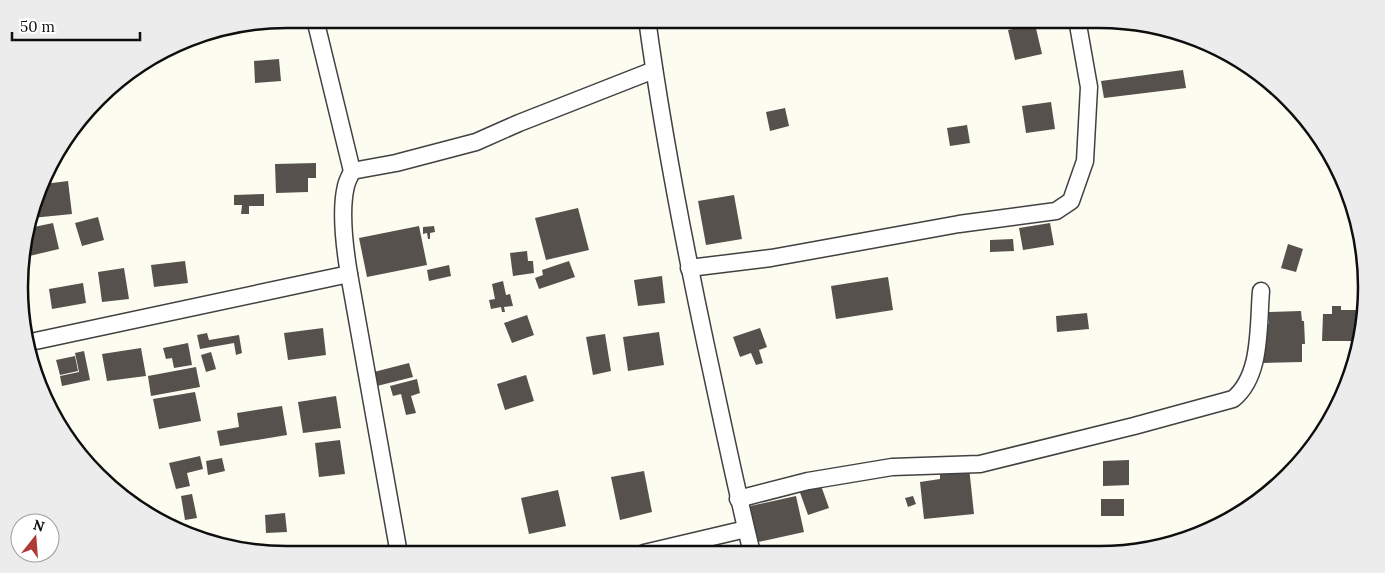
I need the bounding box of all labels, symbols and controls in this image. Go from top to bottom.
scale bar [12,10,140,42]
text: 50 m [20,17,55,36]
north arrow [10,513,60,563]
text: N [31,515,47,536]

